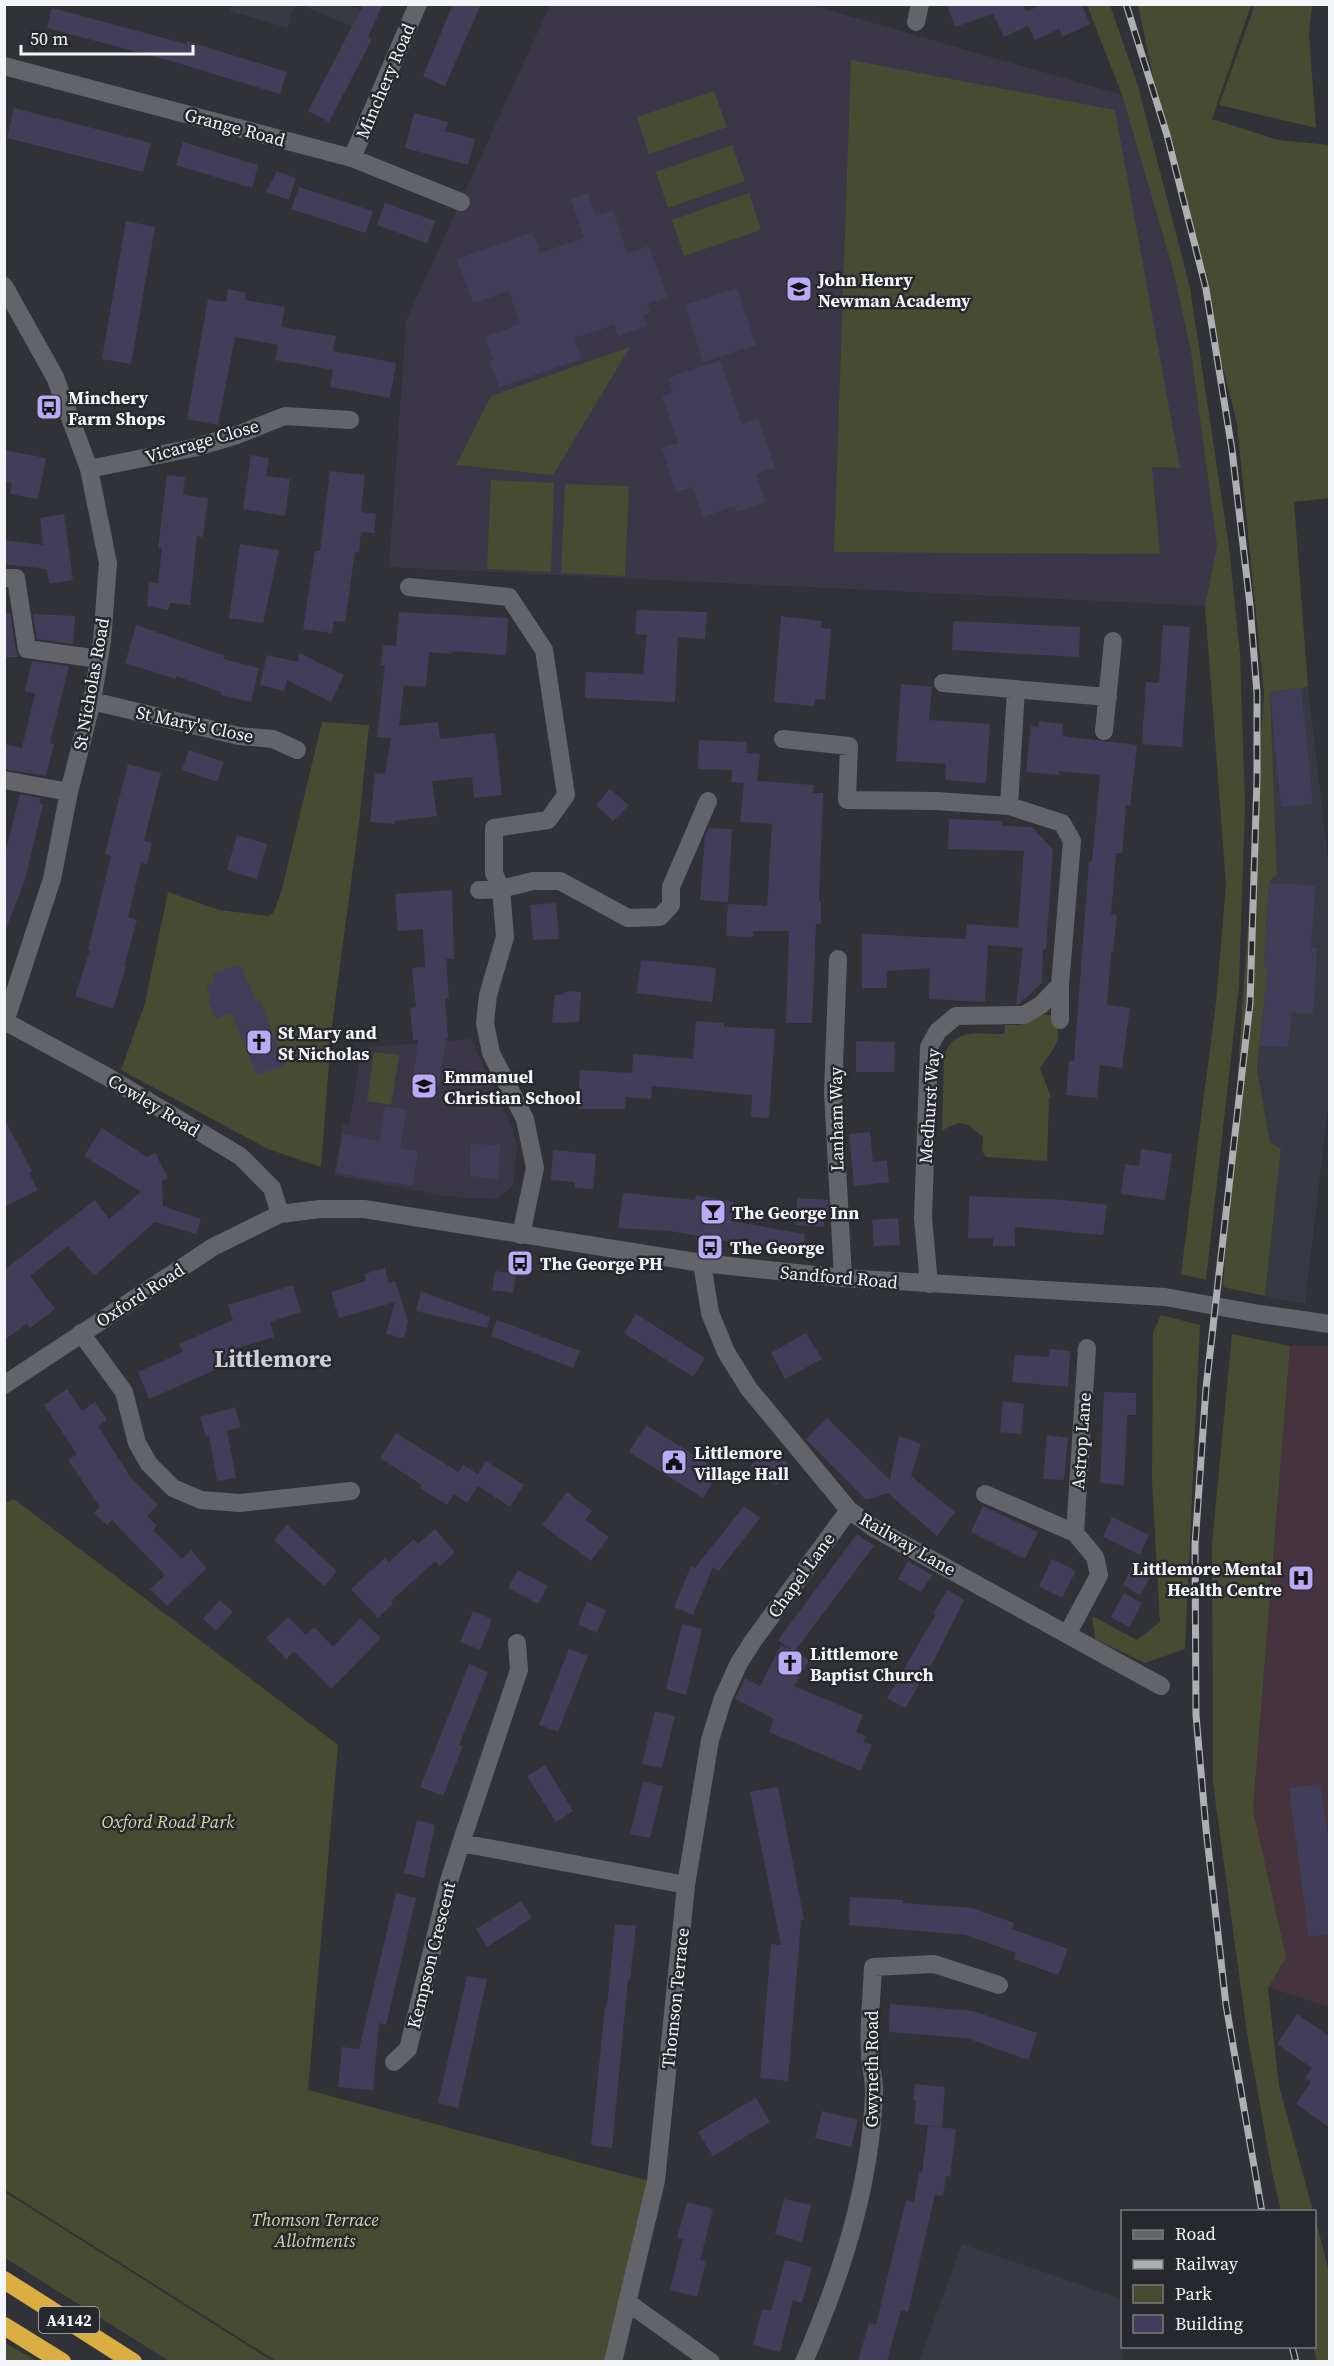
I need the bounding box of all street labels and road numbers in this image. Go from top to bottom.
street label: Minchery Road [349,19,421,143]
street label: Grange Road [182,102,288,152]
street label: Vicarage Close [142,413,262,469]
street label: St Nicholas Road [67,616,115,752]
street label: St Mary's Close [134,699,256,749]
street label: Medhurst Way [913,1047,946,1164]
street label: Lanham Way [823,1066,849,1172]
street label: Cowley Road [103,1068,205,1142]
street label: Oxford Road [91,1257,189,1333]
street label: Sandford Road [779,1259,899,1295]
street label: Astrop Lane [1065,1392,1097,1490]
street label: Railway Lane [855,1506,961,1582]
street label: Chapel Lane [762,1527,840,1623]
street label: Kempson Crescent [401,1879,461,2031]
street label: Thomson Terrace [655,1926,695,2070]
street label: Gwyneth Road [859,2010,884,2128]
road number: A4142 [39,2307,99,2333]

